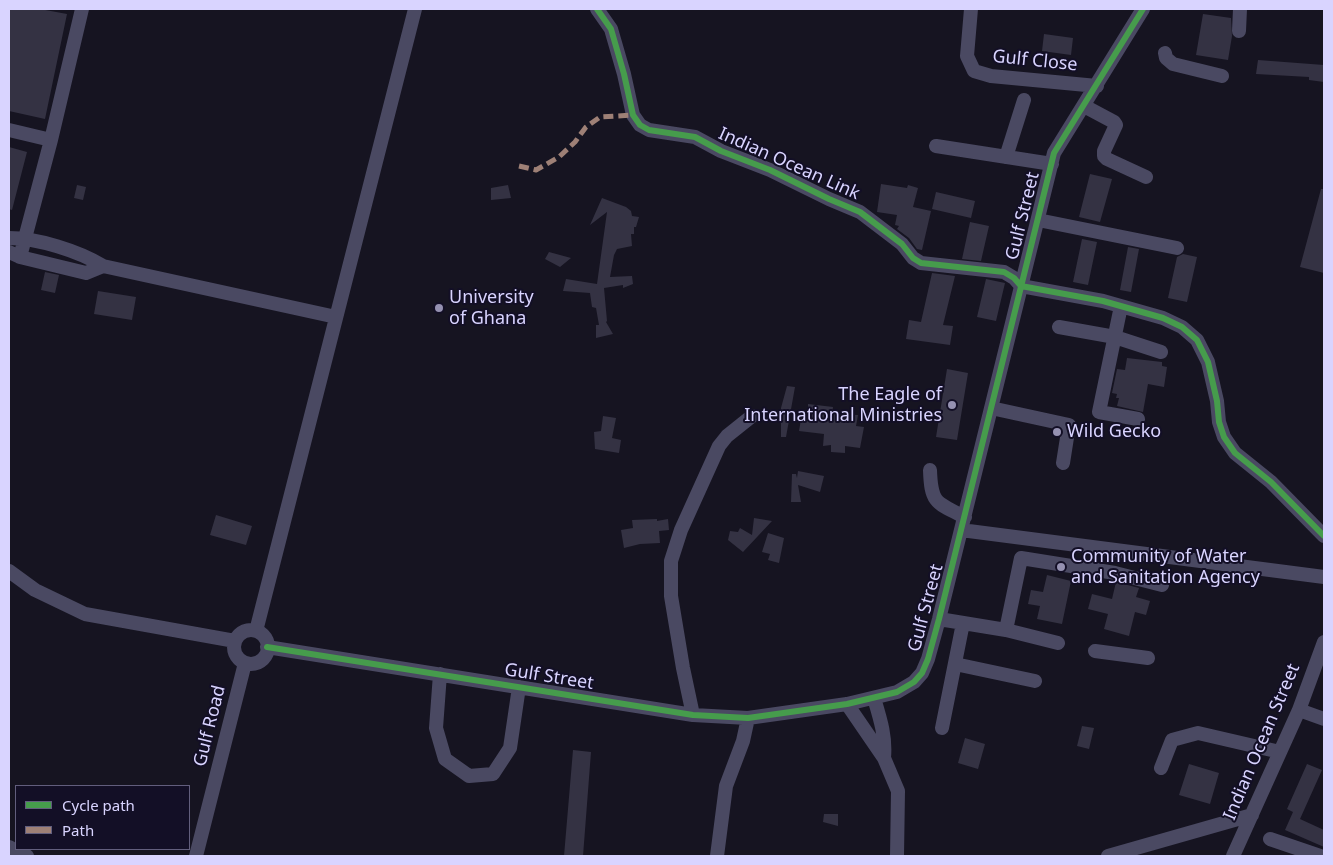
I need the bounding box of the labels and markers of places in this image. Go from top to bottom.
place label: University of Ghana [449,287,534,330]
marker: University of Ghana [433,302,445,314]
place label: The Eagle of International Ministries [744,384,942,426]
marker: The Eagle of International Ministries [946,399,958,411]
place label: Wild Gecko [1067,421,1161,443]
marker: Wild Gecko [1051,426,1063,438]
place label: Community of Water and Sanitation Agency [1071,546,1260,588]
marker: Community of Water and Sanitation Agency [1055,561,1067,573]

